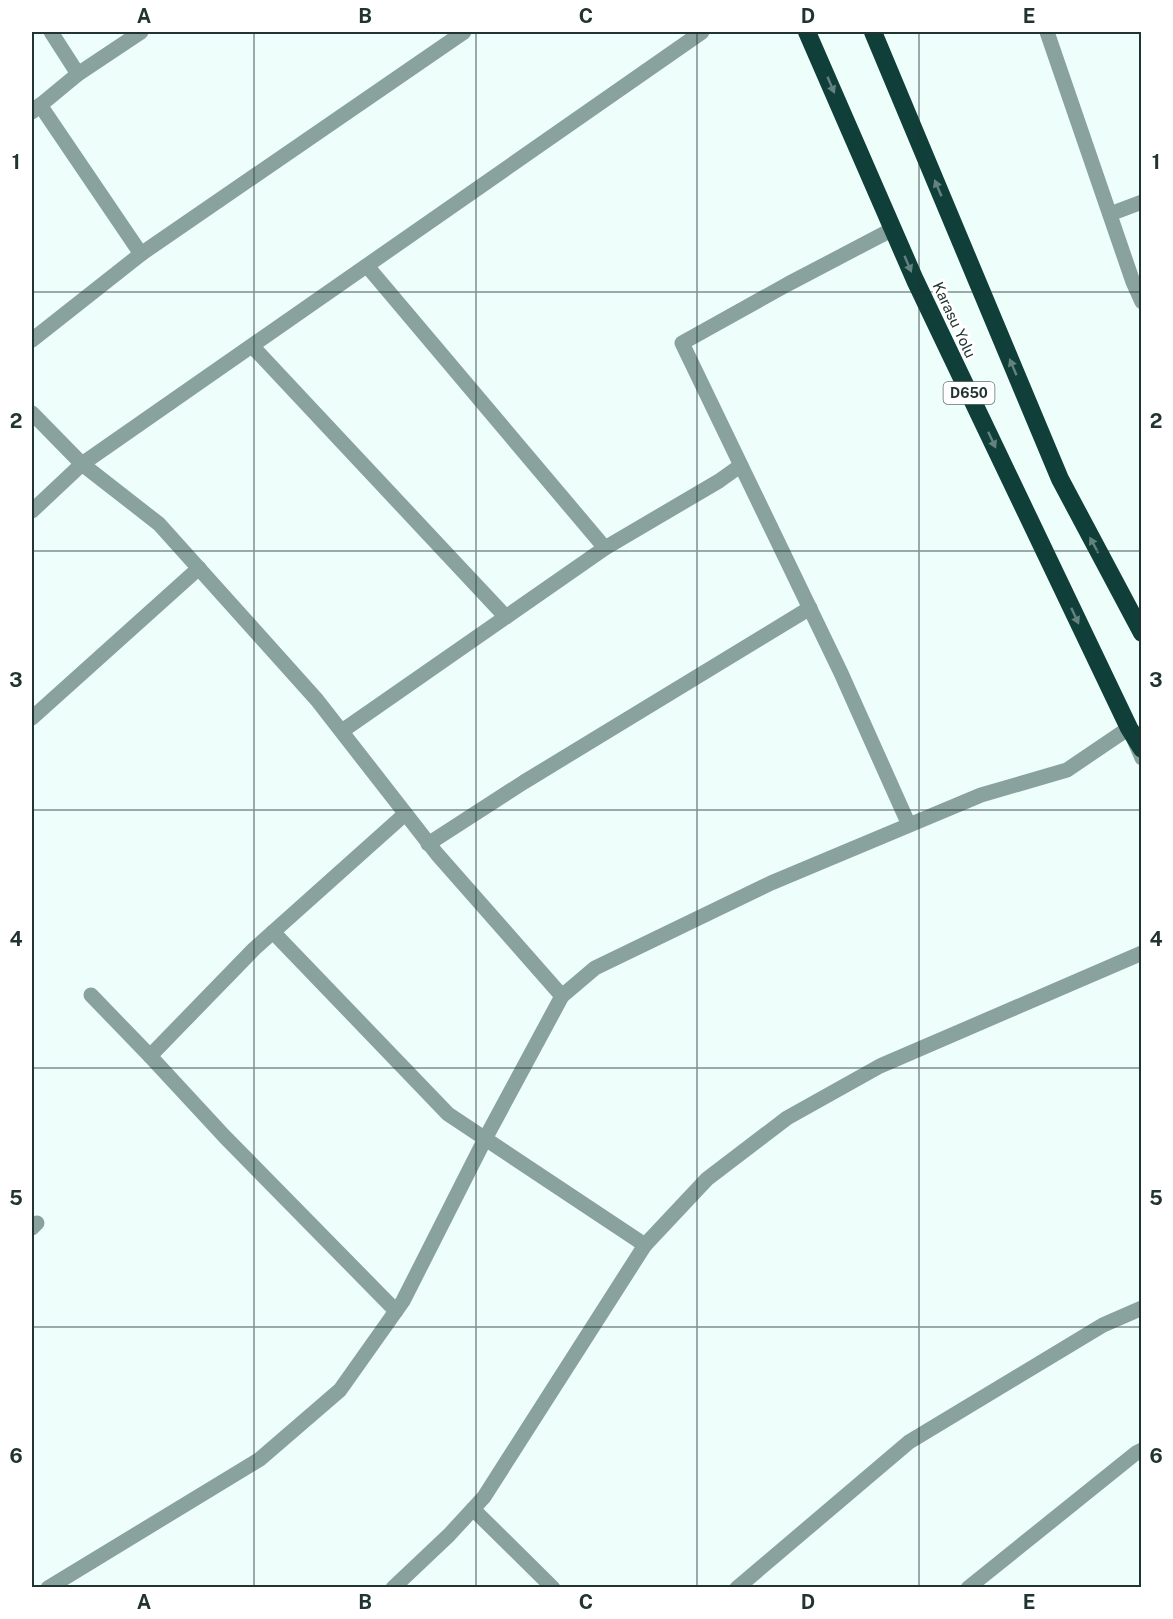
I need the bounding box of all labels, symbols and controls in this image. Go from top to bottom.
text: A [137,4,151,28]
text: B [358,4,372,28]
text: C [579,4,593,28]
text: D [801,4,815,28]
text: E [1023,4,1035,28]
one-way arrow [826,77,836,95]
text: 1 [12,150,20,174]
text: 1 [1152,150,1160,174]
one-way arrow [933,178,943,196]
one-way arrow [904,255,913,273]
street label: Karasu Yolu [929,279,979,360]
one-way arrow [1008,358,1018,376]
road number: D650 [944,382,994,404]
text: 2 [10,409,22,433]
text: 2 [1150,409,1162,433]
one-way arrow [987,432,996,449]
one-way arrow [1090,536,1099,553]
one-way arrow [1071,608,1080,625]
text: 3 [9,668,23,692]
text: 3 [1149,668,1163,692]
text: 4 [9,927,23,951]
text: 4 [1149,927,1163,951]
text: 5 [9,1186,23,1210]
text: 5 [1149,1186,1163,1210]
text: 6 [9,1444,23,1468]
text: 6 [1149,1444,1163,1468]
text: A [137,1590,151,1614]
text: B [358,1590,372,1614]
text: C [579,1590,593,1614]
text: D [801,1590,815,1614]
text: E [1023,1590,1035,1614]

